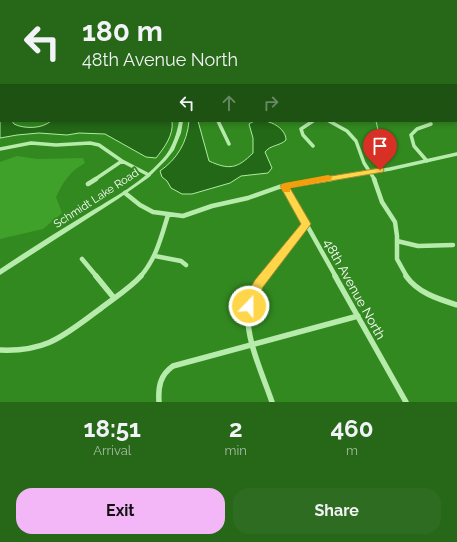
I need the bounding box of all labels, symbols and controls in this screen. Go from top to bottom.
text: 180 m [82,15,163,48]
icon: left [16,16,68,68]
text: 48th Avenue North [82,49,238,70]
icon: left [176,92,198,114]
icon: ahead [218,92,240,114]
icon: right [260,92,282,114]
pin [363,129,397,170]
icon: arrive [369,135,391,157]
street label: Schmidt Lake Road [51,166,141,231]
street label: 48th Avenue North [321,236,388,342]
position arrow [228,285,270,327]
text: 18:51 [84,414,141,443]
text: 2 [229,414,242,443]
text: 460 [330,414,373,443]
text: Arrival [93,443,131,458]
text: min [225,443,247,458]
text: m [346,443,358,458]
button: Exit [16,488,225,534]
button: Share [233,488,441,534]

